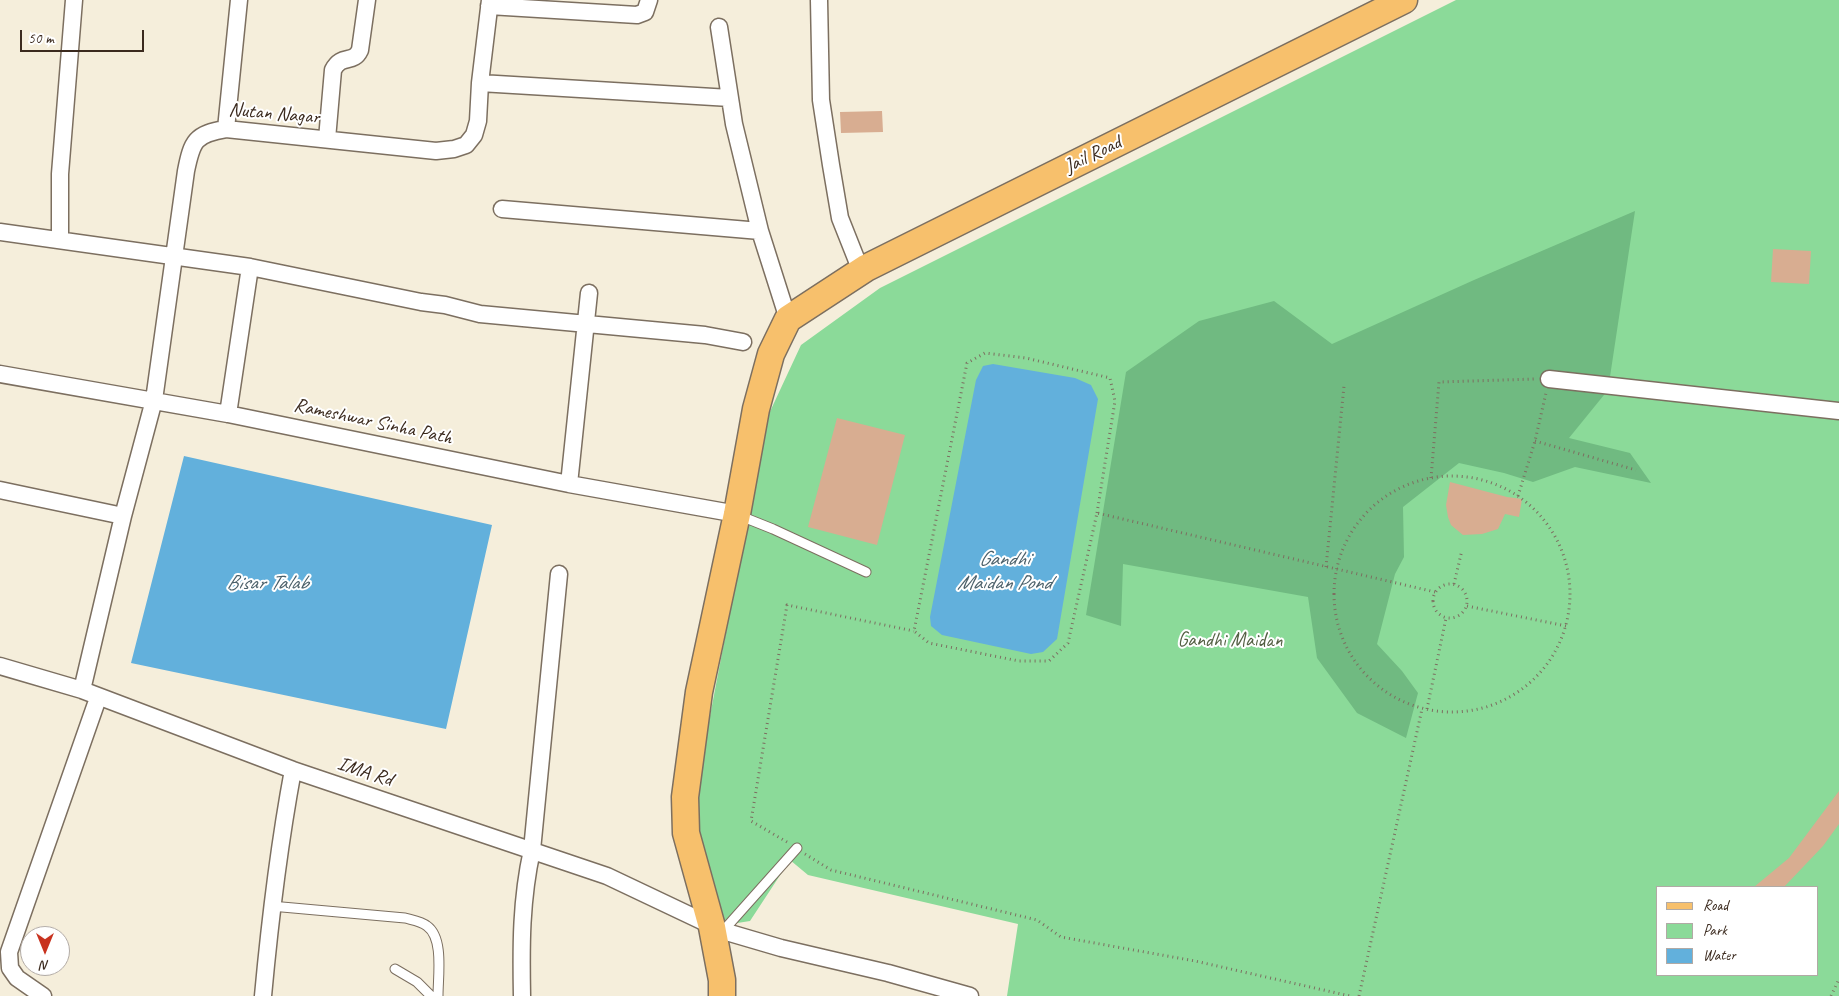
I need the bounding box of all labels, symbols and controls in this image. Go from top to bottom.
scale bar [22,20,146,52]
text: 50 m [28,29,54,48]
street label: Nutan Nagar [228,98,320,130]
street label: Jail Road [1061,131,1125,179]
street label: Rameshwar Sinha Path [292,394,454,450]
water label: Gandhi Maidan Pond [957,546,1051,596]
water label: Bisar Talab [226,570,308,596]
park label: Gandhi Maidan [1178,629,1282,653]
street label: IMA Rd [335,752,395,792]
legend [1656,886,1819,976]
text: Road [1703,896,1728,915]
text: Park [1703,921,1727,940]
north arrow [20,926,70,976]
text: Water [1703,946,1736,965]
text: N [41,957,49,974]

